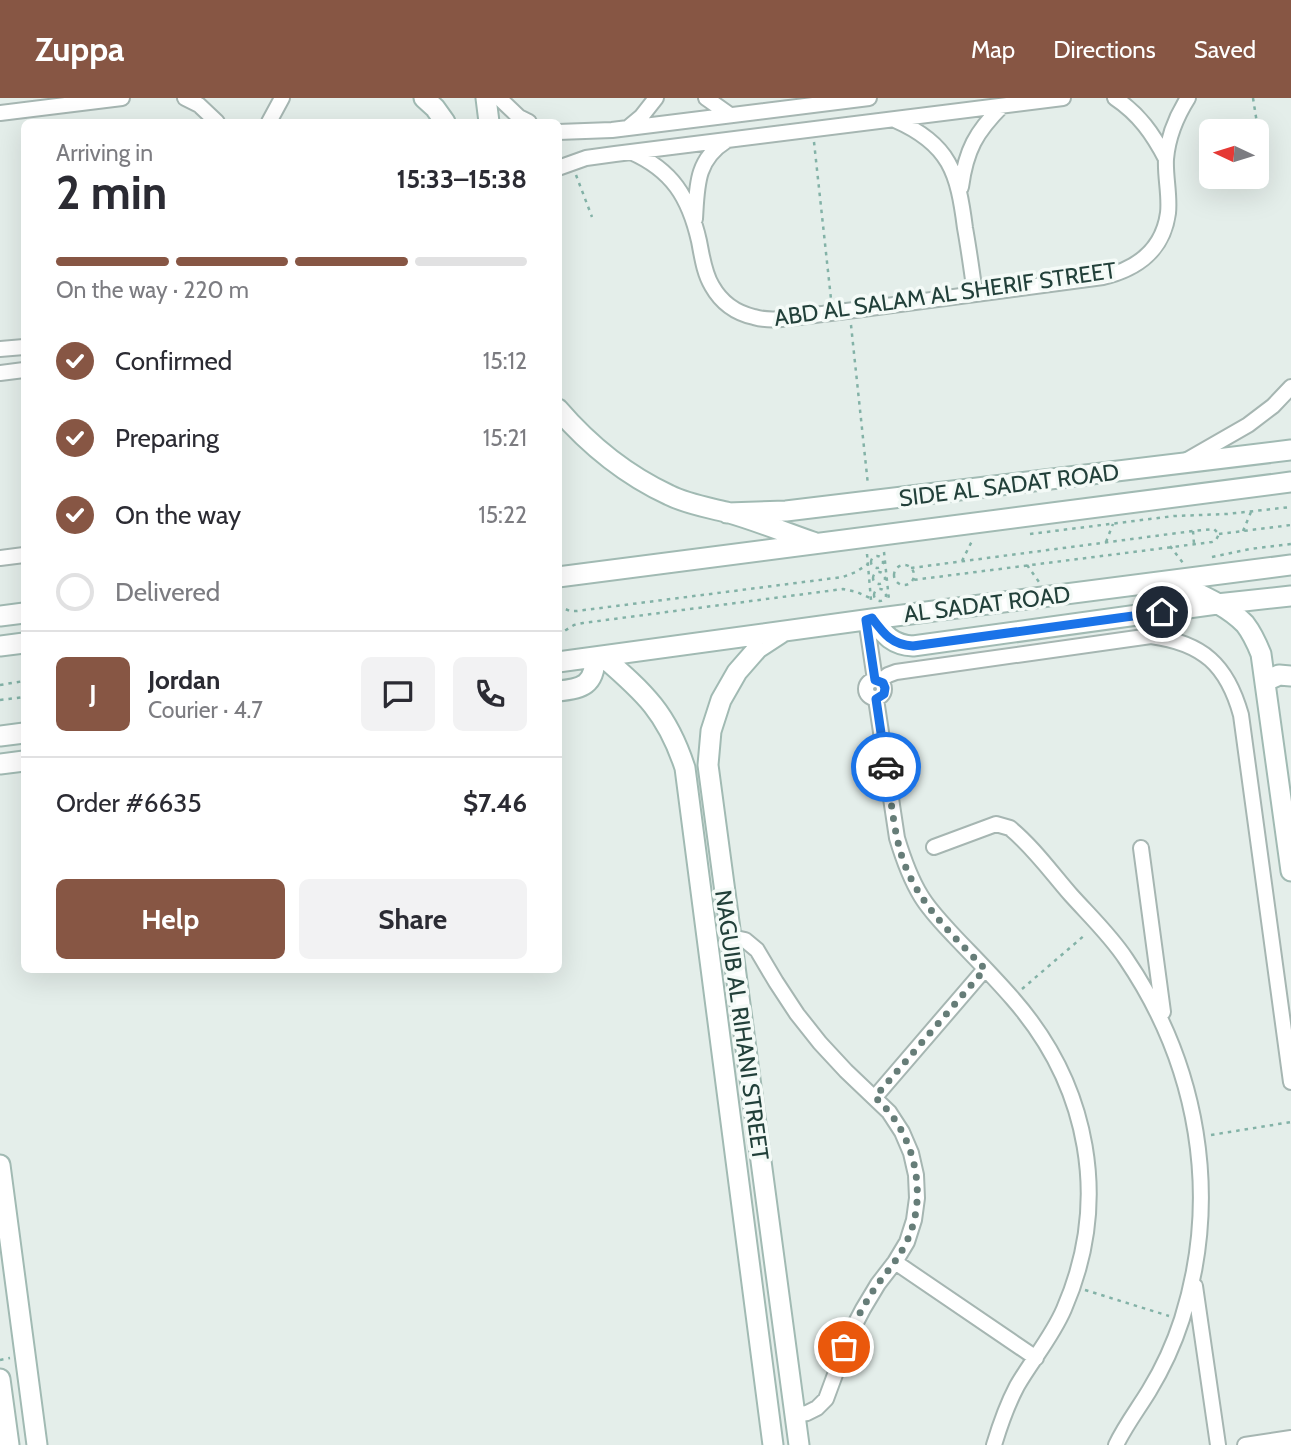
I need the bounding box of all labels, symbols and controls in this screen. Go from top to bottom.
text: Zuppa [35,29,125,69]
text: Map [971,35,1015,64]
text: Directions [1053,35,1156,64]
text: Saved [1194,35,1256,64]
north arrow [1199,119,1269,189]
map controls [1199,119,1269,189]
text: Arriving in [56,139,153,167]
text: 15:33–15:38 [397,163,527,195]
text: 2 min [56,165,167,221]
street label: ABD AL SALAM AL SHERIF STREET [772,256,1118,332]
text: On the way · 220 m [56,276,249,304]
icon: check [56,342,94,380]
text: Confirmed [115,345,232,377]
text: 15:12 [483,347,527,375]
icon: check [56,419,94,457]
text: Preparing [115,422,219,454]
text: 15:21 [483,424,527,452]
street label: SIDE AL SADAT ROAD [897,458,1121,512]
icon: check [56,496,94,534]
text: On the way [115,499,241,531]
text: 15:22 [478,501,527,529]
text: Delivered [115,576,220,608]
street label: AL SADAT ROAD [902,580,1072,628]
pin [1132,582,1192,642]
icon: home [1143,593,1181,631]
button: chat [361,657,435,731]
button: phone [453,657,527,731]
text: Jordan [148,664,220,696]
text: J [89,678,97,710]
text: Courier · 4.7 [148,696,263,724]
courier [851,732,921,802]
icon: car [867,748,905,786]
text: Order #6635 [56,787,202,819]
text: $7.46 [463,787,527,819]
button: Help [56,879,285,959]
button: Share [299,879,527,959]
street label: NAGUIB AL RIHANI STREET [709,888,775,1162]
pin [814,1317,874,1377]
icon: bag [825,1328,863,1366]

